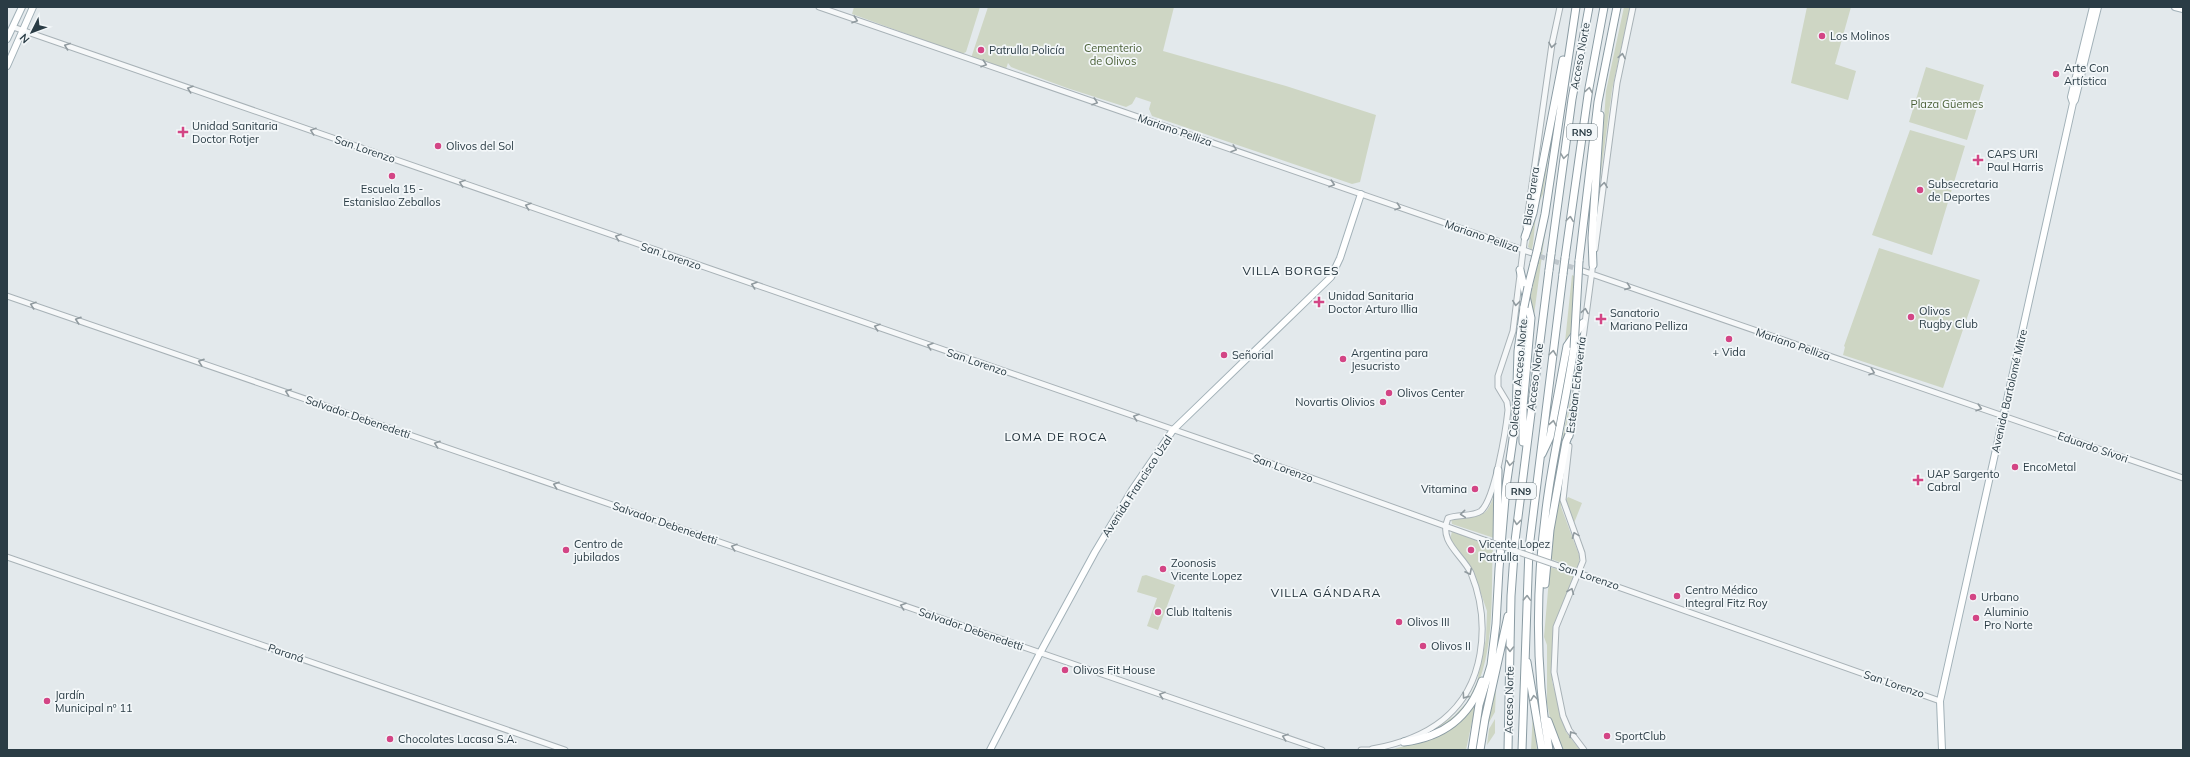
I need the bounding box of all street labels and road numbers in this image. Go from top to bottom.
street label: Acceso Norte [1567,21,1593,91]
street label: Mariano Pelliza [1136,111,1214,149]
road number: RN9 [1567,124,1597,140]
street label: San Lorenzo [333,132,397,166]
street label: Blas Parera [1520,166,1542,226]
street label: Mariano Pelliza [1443,217,1521,255]
street label: San Lorenzo [639,239,703,273]
street label: Colectora Acceso Norte [1506,318,1530,438]
street label: Mariano Pelliza [1754,325,1832,363]
street label: Avenida Bartolomé Mitre [1988,328,2030,454]
street label: Esteban Echeverría [1563,336,1589,434]
street label: Acceso Norte [1524,342,1546,412]
street label: San Lorenzo [945,345,1009,379]
street label: Salvador Debenedetti [304,392,412,442]
street label: Eduardo Sívori [2056,428,2130,466]
street label: Avenida Francisco Uzal [1099,432,1175,540]
street label: San Lorenzo [1251,451,1315,485]
road number: RN9 [1506,483,1536,499]
street label: Salvador Debenedetti [611,498,719,548]
street label: San Lorenzo [1557,559,1621,593]
street label: Salvador Debenedetti [917,604,1025,654]
street label: Paraná [266,640,306,666]
street label: Acceso Norte [1501,666,1517,734]
street label: San Lorenzo [1862,667,1926,701]

